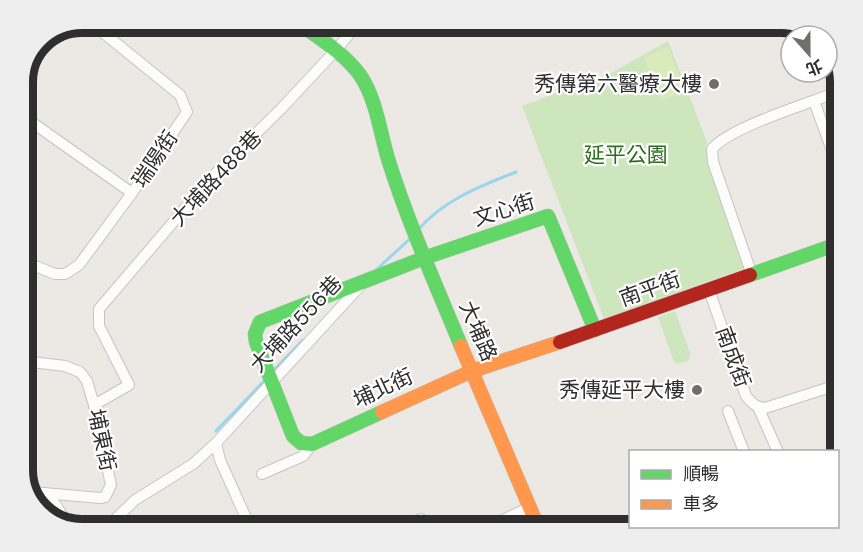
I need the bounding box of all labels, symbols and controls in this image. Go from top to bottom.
north arrow [779,24,839,84]
text: 北 [803,55,825,80]
place label: 秀傳第六醫療大樓 [534,70,702,98]
marker: 秀傳第六醫療大樓 [707,77,721,91]
street label: 大埔路488巷 [164,124,268,232]
street label: 瑞陽街 [126,125,184,193]
park label: 延平公園 [584,141,668,169]
street label: 文心街 [470,187,538,233]
street label: 南平街 [616,265,684,313]
street label: 大埔路556巷 [244,270,348,378]
street label: 大埔路 [453,297,503,365]
street label: 南成街 [709,323,757,391]
street label: 埔北街 [349,362,417,414]
place label: 秀傳延平大樓 [559,376,685,404]
marker: 秀傳延平大樓 [690,383,704,397]
street label: 埔東街 [82,406,122,474]
legend [629,450,839,528]
text: 順暢 [683,462,719,486]
text: 車多 [683,492,719,516]

